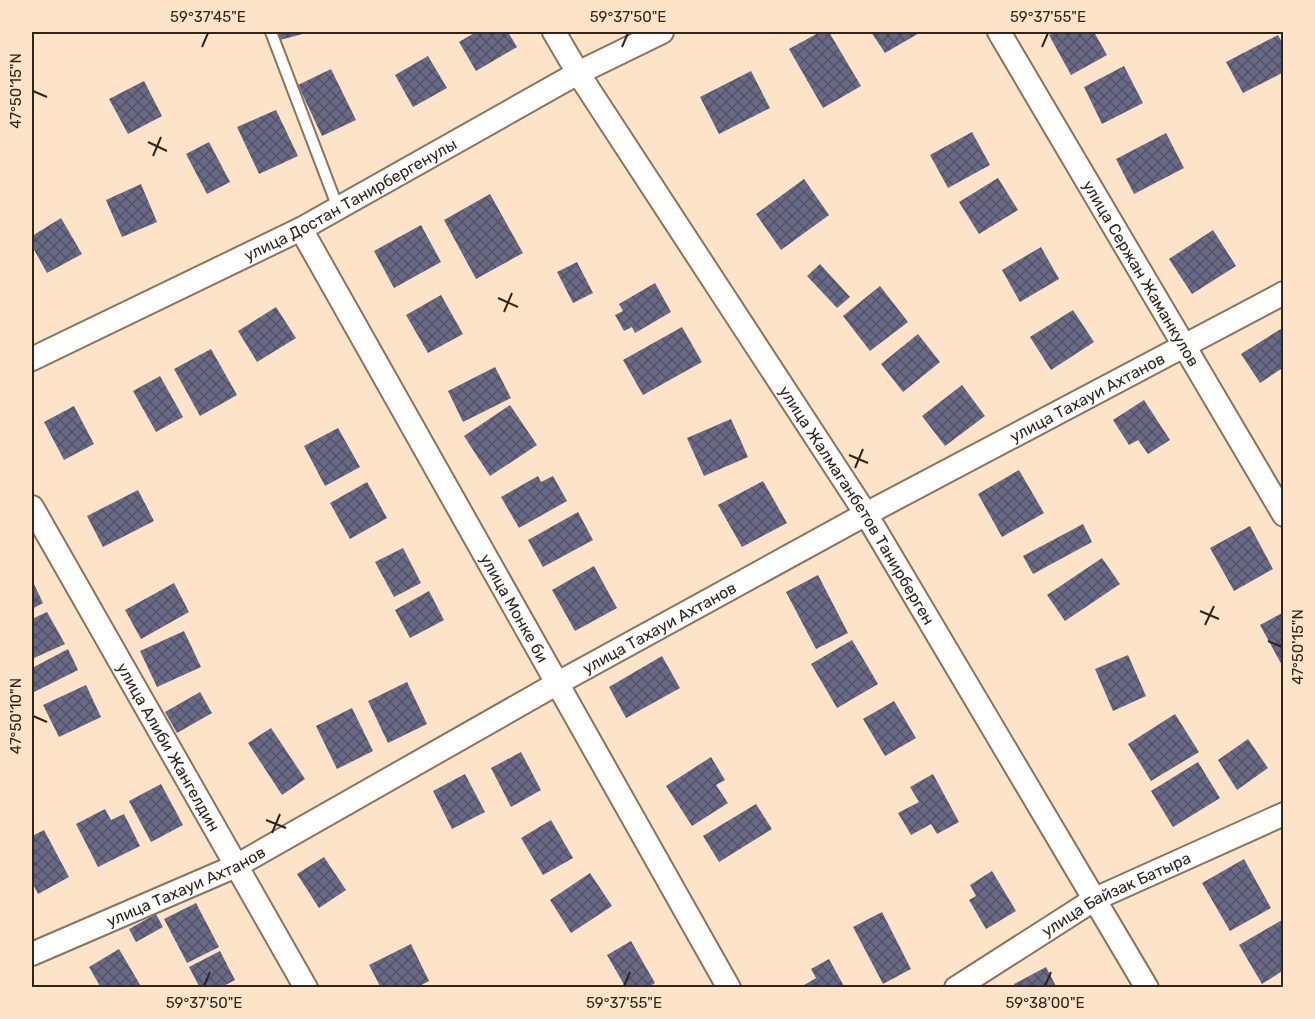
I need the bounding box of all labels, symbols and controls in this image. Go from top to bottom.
text: 59°37'45"E [170,8,246,26]
text: 59°37'50"E [590,8,666,26]
text: 59°37'55"E [1010,8,1086,26]
text: 47°50'15"N [7,53,25,129]
street label: улица Достан Танирбергенулы [241,134,460,265]
street label: улица Сержан Жаманкулов [1079,177,1203,370]
street label: улица Тахауи Ахтанов [1007,349,1168,446]
street label: улица Жалмаганбетов Танирберген [775,382,938,628]
street label: улица Монке би [476,550,552,666]
street label: улица Тахауи Ахтанов [579,578,740,678]
text: 47°50'15"N [1289,609,1307,685]
street label: улица Алиби Жангелдин [113,659,224,835]
text: 47°50'10"N [7,678,25,754]
street label: улица Тахауи Ахтанов [104,842,269,931]
street label: улица Байзак Батыра [1038,848,1194,941]
text: 59°37'50"E [166,994,242,1012]
text: 59°37'55"E [586,994,662,1012]
text: 59°38'00"E [1005,994,1085,1012]

